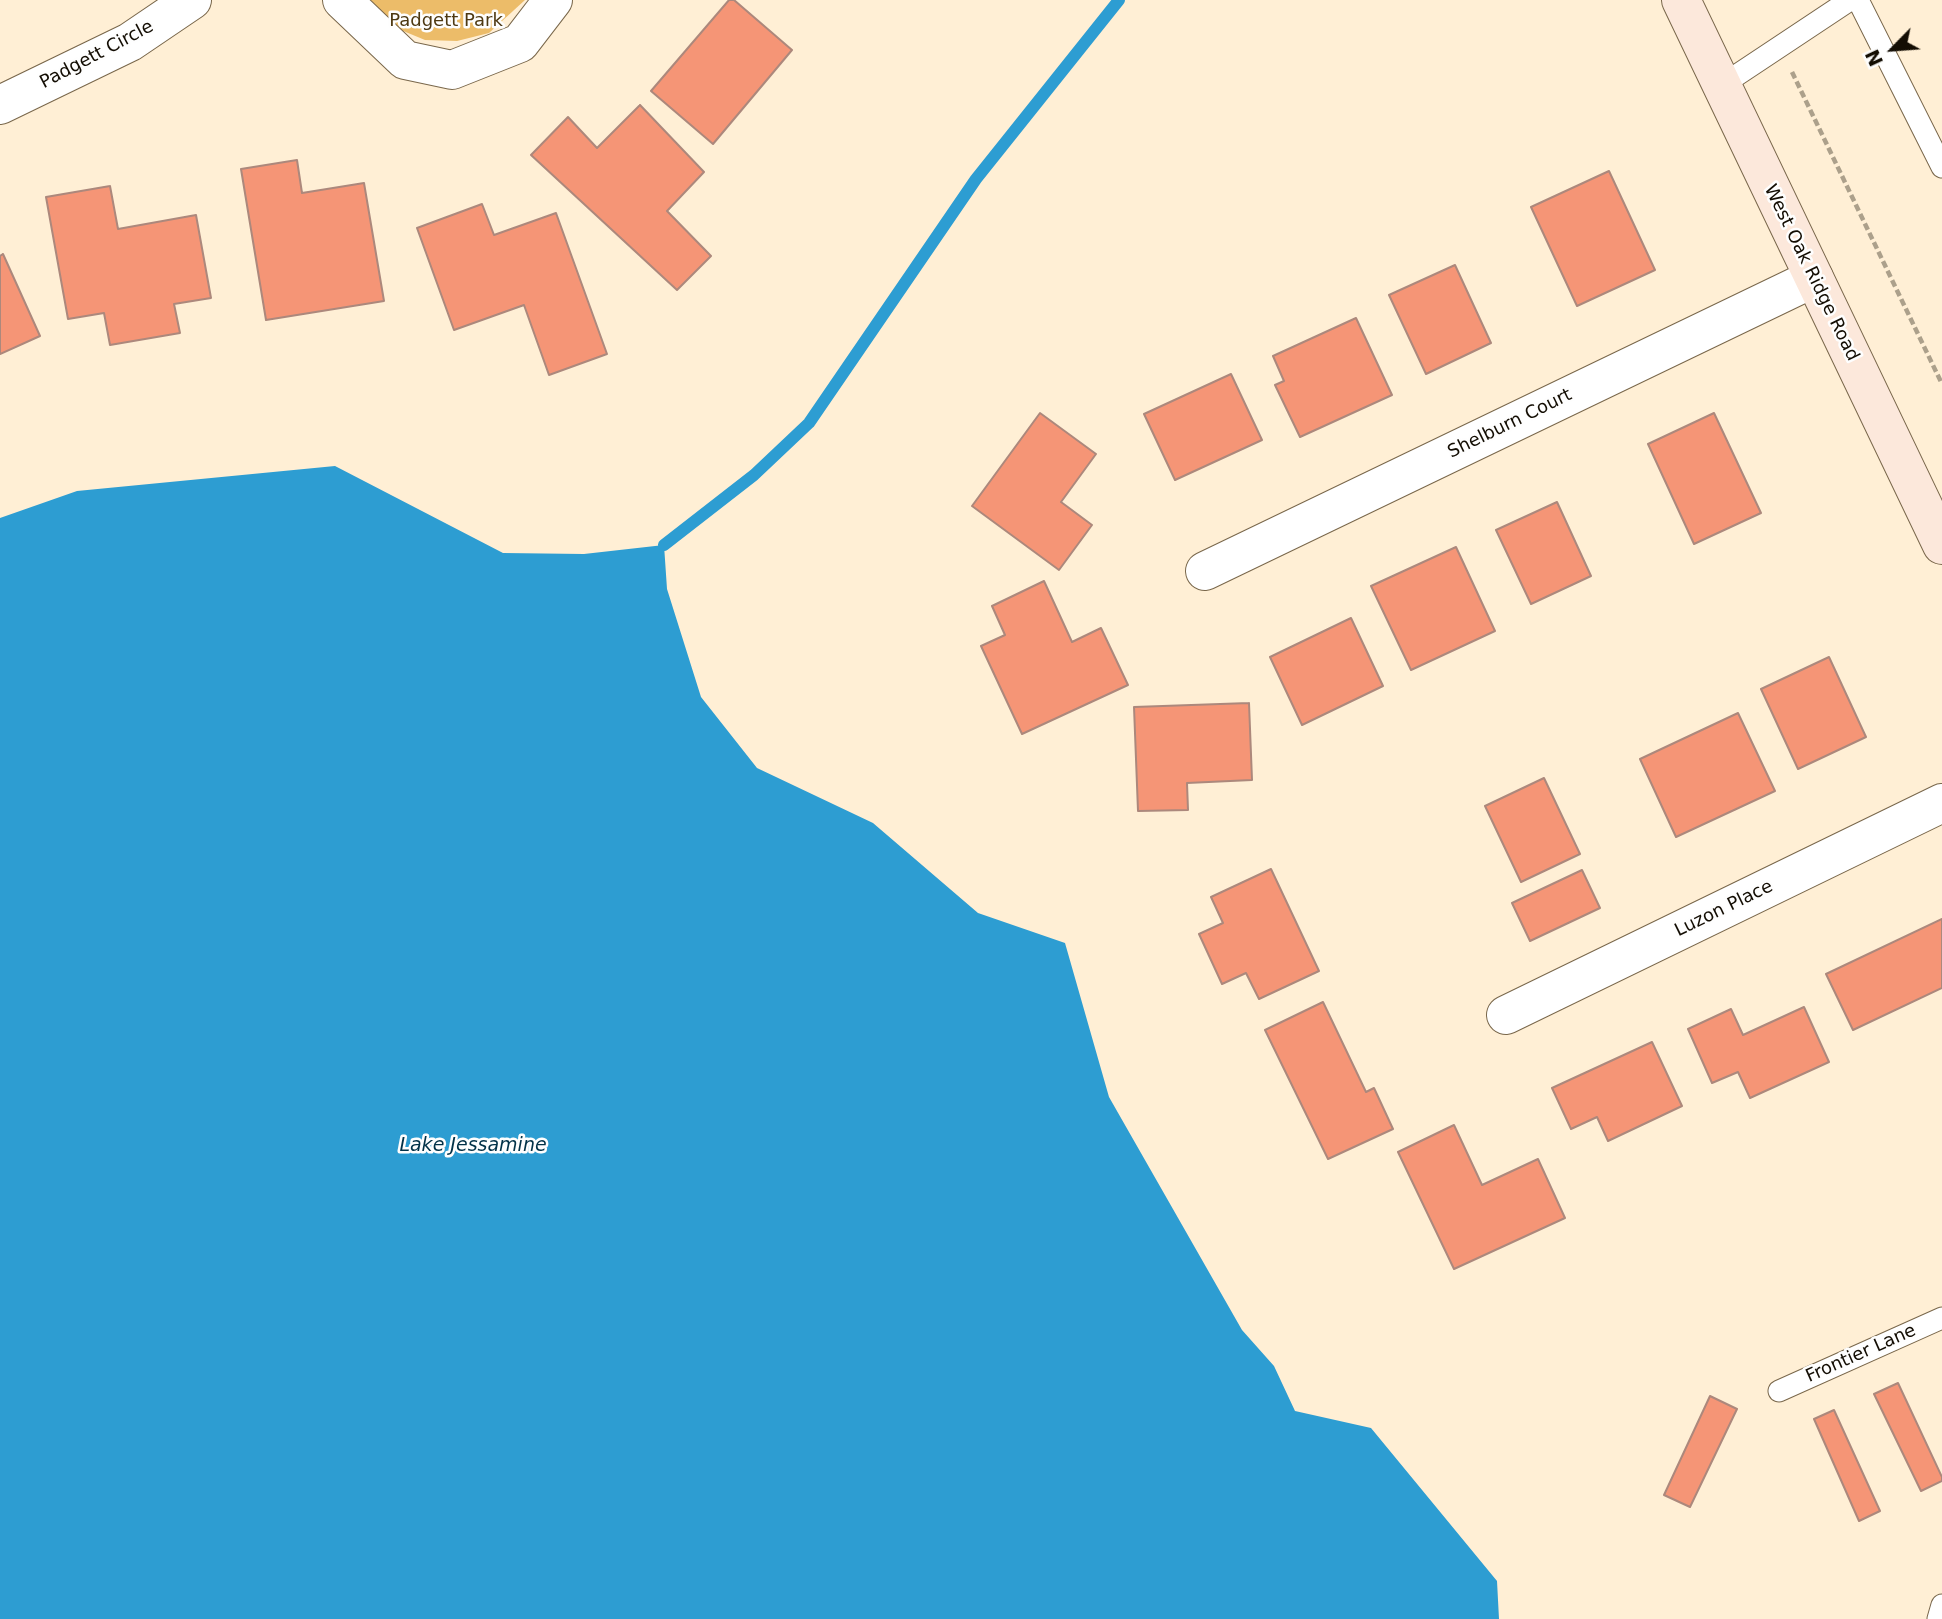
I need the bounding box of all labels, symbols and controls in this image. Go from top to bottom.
park label: Padgett Park [389,10,503,32]
north arrow [1858,14,1928,84]
street label: Padgett Circle [37,16,157,94]
text: N [1861,46,1887,70]
street label: West Oak Ridge Road [1759,181,1863,365]
street label: Shelburn Court [1444,385,1576,463]
street label: Luzon Place [1671,876,1777,942]
water label: Lake Jessamine [399,1135,547,1157]
street label: Frontier Lane [1803,1320,1919,1388]

